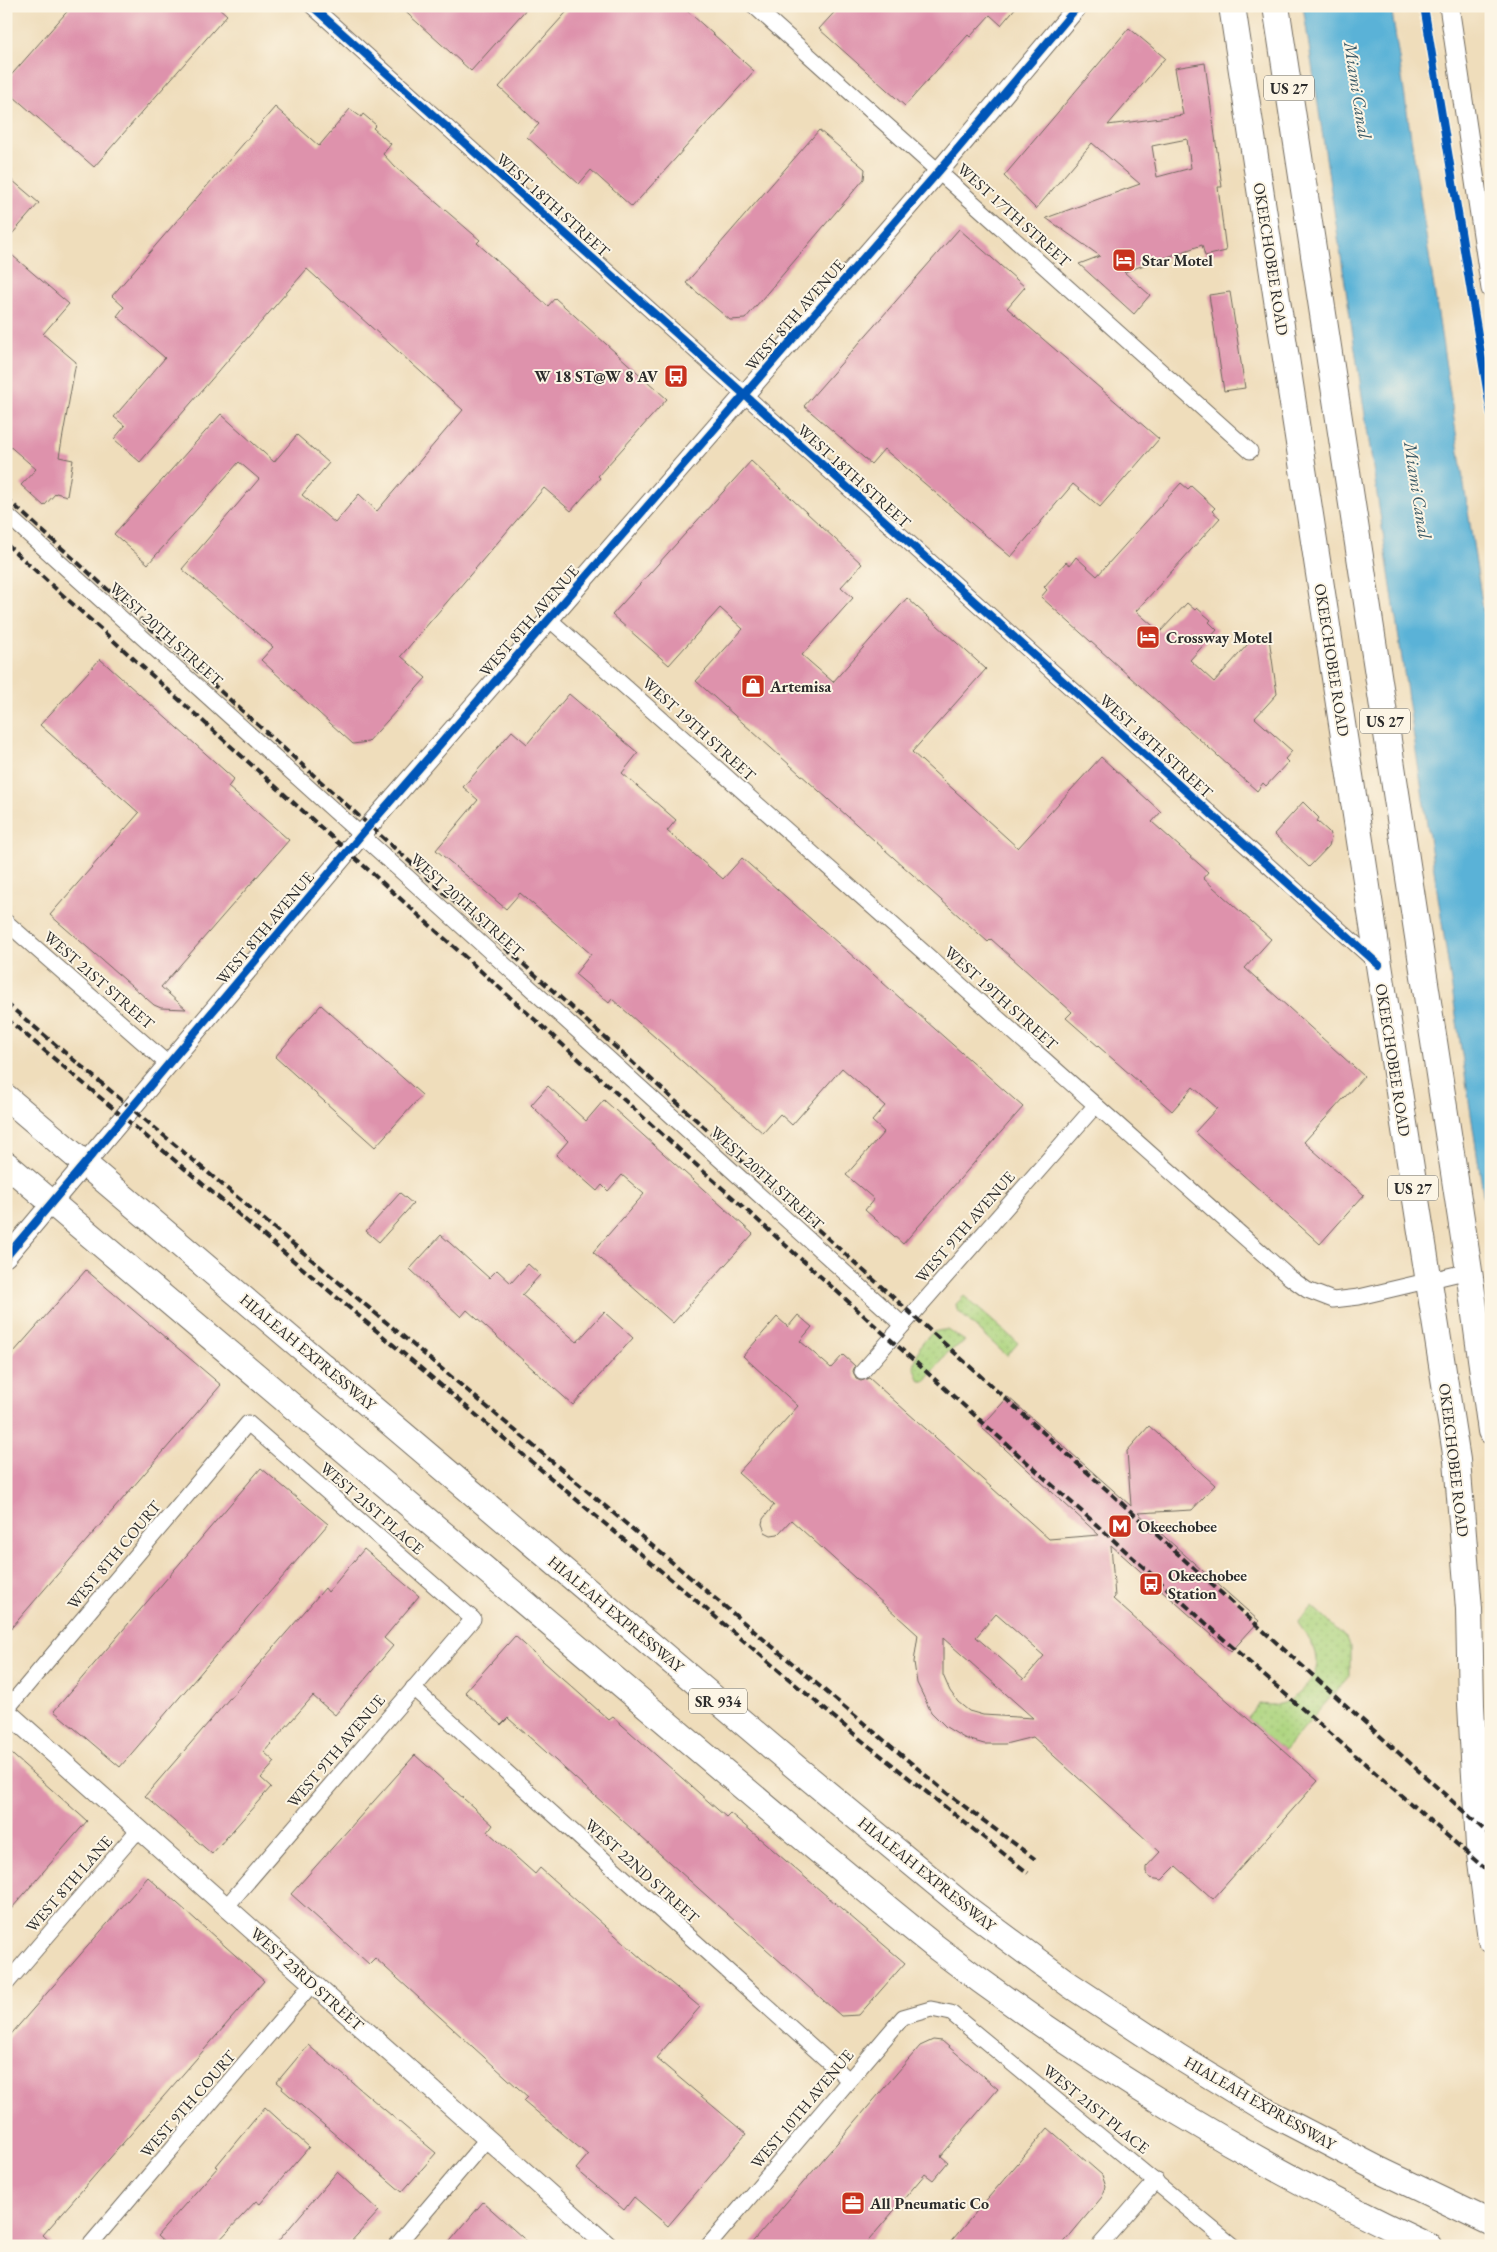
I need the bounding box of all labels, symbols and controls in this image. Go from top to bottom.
water label: Miami Canal [1339,39,1377,141]
road number: US 27 [1264,76,1314,100]
street label: WEST 18TH STREET [492,148,614,262]
street label: WEST 17TH STREET [953,158,1075,272]
street label: OKEECHOBEE ROAD [1249,181,1293,337]
hotel icon: Star Motel [1111,247,1137,273]
place label: Star Motel [1142,250,1213,271]
street label: WEST 8TH AVENUE [741,255,849,375]
bus stop icon: W 18 ST@W 8 AV [663,363,689,389]
place label: W 18 ST@W 8 AV [534,366,659,387]
street label: WEST 18TH STREET [793,419,915,533]
water label: Miami Canal [1399,439,1437,541]
street label: WEST 8TH AVENUE [475,561,583,681]
street label: WEST 20TH STREET [105,577,227,691]
street label: OKEECHOBEE ROAD [1310,582,1354,738]
hotel icon: Crossway Motel [1135,624,1161,650]
place label: Crossway Motel [1166,627,1273,648]
street label: WEST 19TH STREET [638,672,760,786]
shop icon: Artemisa [740,673,766,699]
place label: Artemisa [769,676,832,697]
street label: WEST 18TH STREET [1095,689,1217,803]
road number: US 27 [1360,708,1410,734]
street label: WEST 20TH STREET [406,848,528,962]
street label: WEST 8TH AVENUE [211,867,319,989]
street label: WEST 21ST STREET [39,926,159,1034]
street label: WEST 19TH STREET [940,941,1062,1055]
street label: OKEECHOBEE ROAD [1371,982,1415,1138]
street label: WEST 20TH STREET [706,1121,828,1235]
street label: WEST 9TH AVENUE [911,1167,1019,1287]
road number: US 27 [1388,1176,1438,1200]
street label: HIALEAH EXPRESSWAY [236,1289,381,1416]
street label: OKEECHOBEE ROAD [1434,1382,1474,1538]
street label: WEST 21ST PLACE [316,1457,428,1559]
street label: WEST 8TH COURT [62,1496,166,1614]
metro station icon: Okeechobee [1107,1513,1133,1539]
place label: Okeechobee [1138,1516,1217,1537]
street label: HIALEAH EXPRESSWAY [544,1551,689,1678]
place label: Okeechobee Station [1168,1565,1247,1604]
bus stop icon: Okeechobee Station [1138,1571,1164,1597]
road number: SR 934 [689,1688,747,1714]
street label: WEST 9TH AVENUE [282,1690,390,1812]
street label: HIALEAH EXPRESSWAY [854,1812,1001,1937]
street label: WEST 22ND STREET [580,1814,704,1928]
street label: WEST 8TH LANE [21,1831,117,1937]
street label: WEST 23RD STREET [246,1923,368,2036]
street label: WEST 10TH AVENUE [746,2045,858,2173]
street label: WEST 9TH COURT [136,2046,241,2162]
street label: HIALEAH EXPRESSWAY [1181,2051,1340,2155]
street label: WEST 21ST PLACE [1039,2060,1153,2158]
office icon: All Pneumatic Co [840,2190,866,2216]
place label: All Pneumatic Co [869,2193,989,2214]

